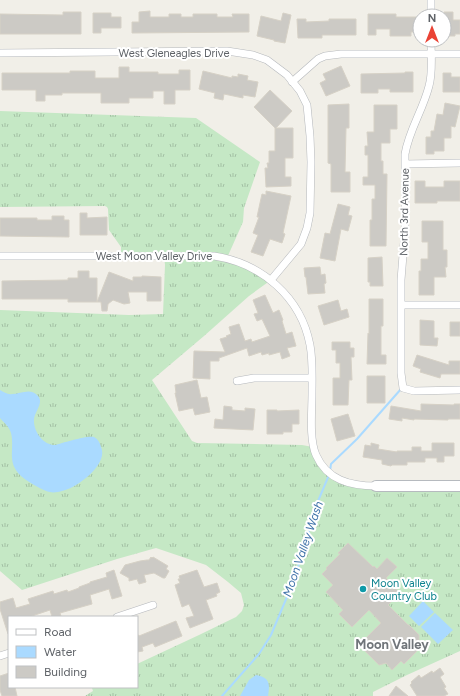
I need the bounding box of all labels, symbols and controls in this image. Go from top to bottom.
north arrow [412,8,452,48]
text: N [428,12,436,25]
street label: West Gleneagles Drive [119,47,229,60]
street label: North 3rd Avenue [397,168,412,256]
street label: West Moon Valley Drive [96,250,212,263]
water label: Moon Valley Wash [280,499,326,599]
place label: Moon Valley Country Club [371,577,437,603]
marker: Moon Valley Country Club [358,584,368,594]
legend [8,616,138,688]
text: Road [44,625,72,639]
district label: Moon Valley [355,637,429,652]
text: Water [44,645,76,659]
text: Building [44,665,87,679]

